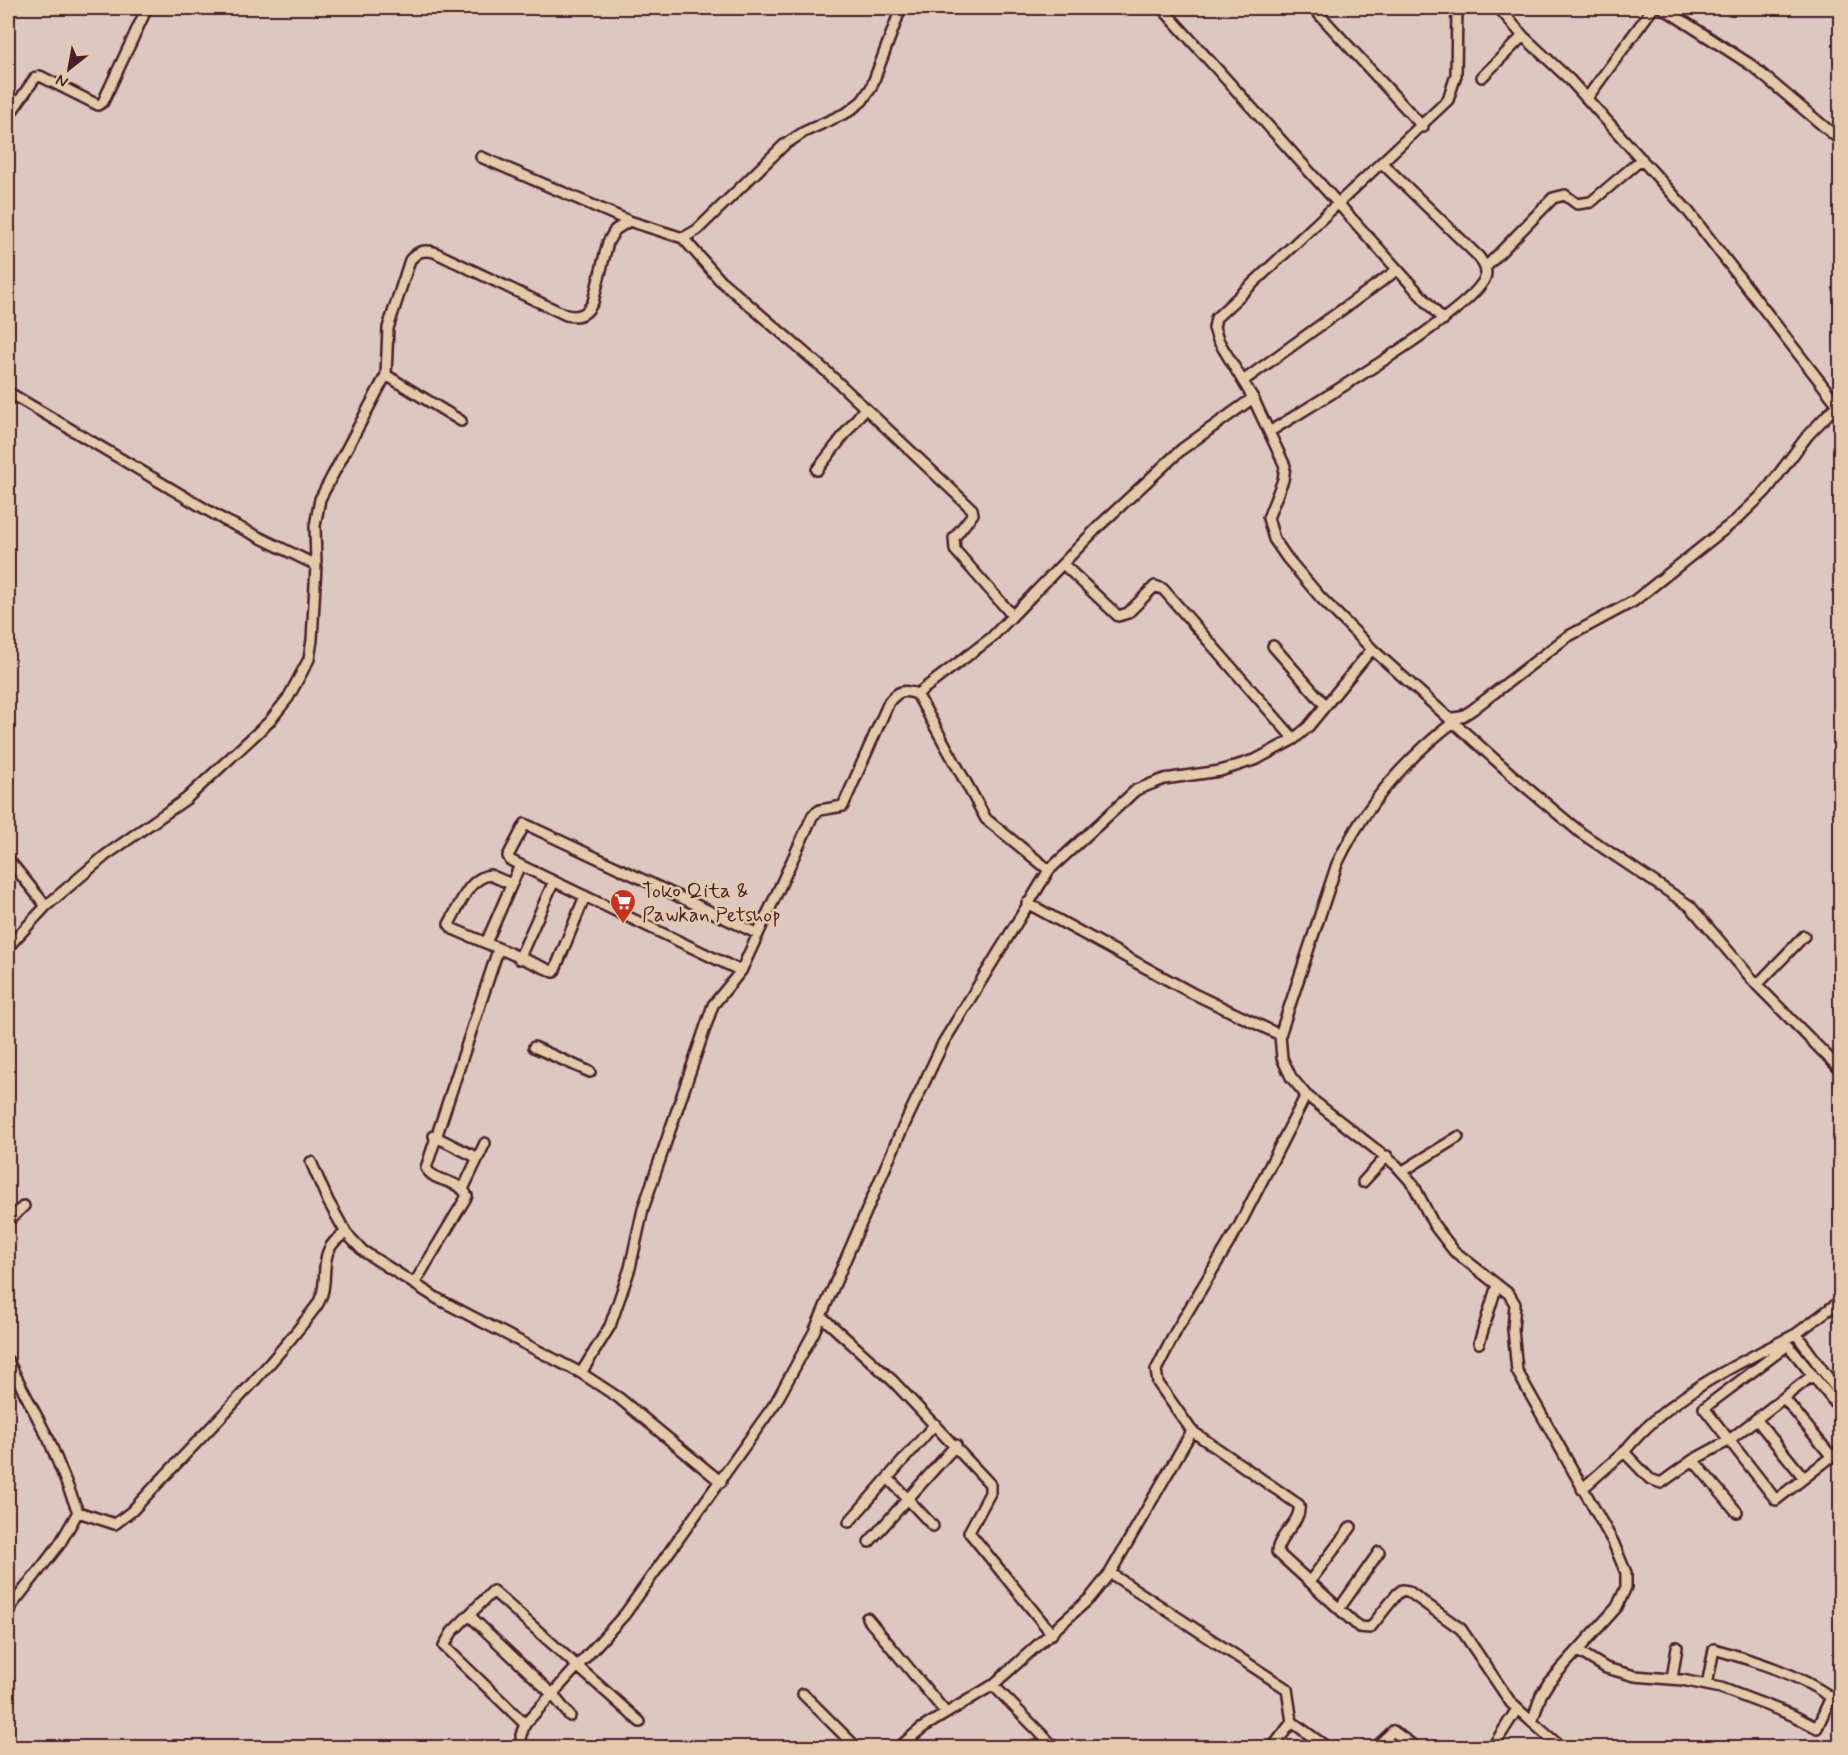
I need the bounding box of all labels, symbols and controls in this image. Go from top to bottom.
north arrow [39,39,99,99]
text: N [52,69,72,92]
place label: Toko Qita & Pawkan Petshop [642,877,781,929]
supermarket icon: Toko Qita & Pawkan Petshop [608,887,638,925]

